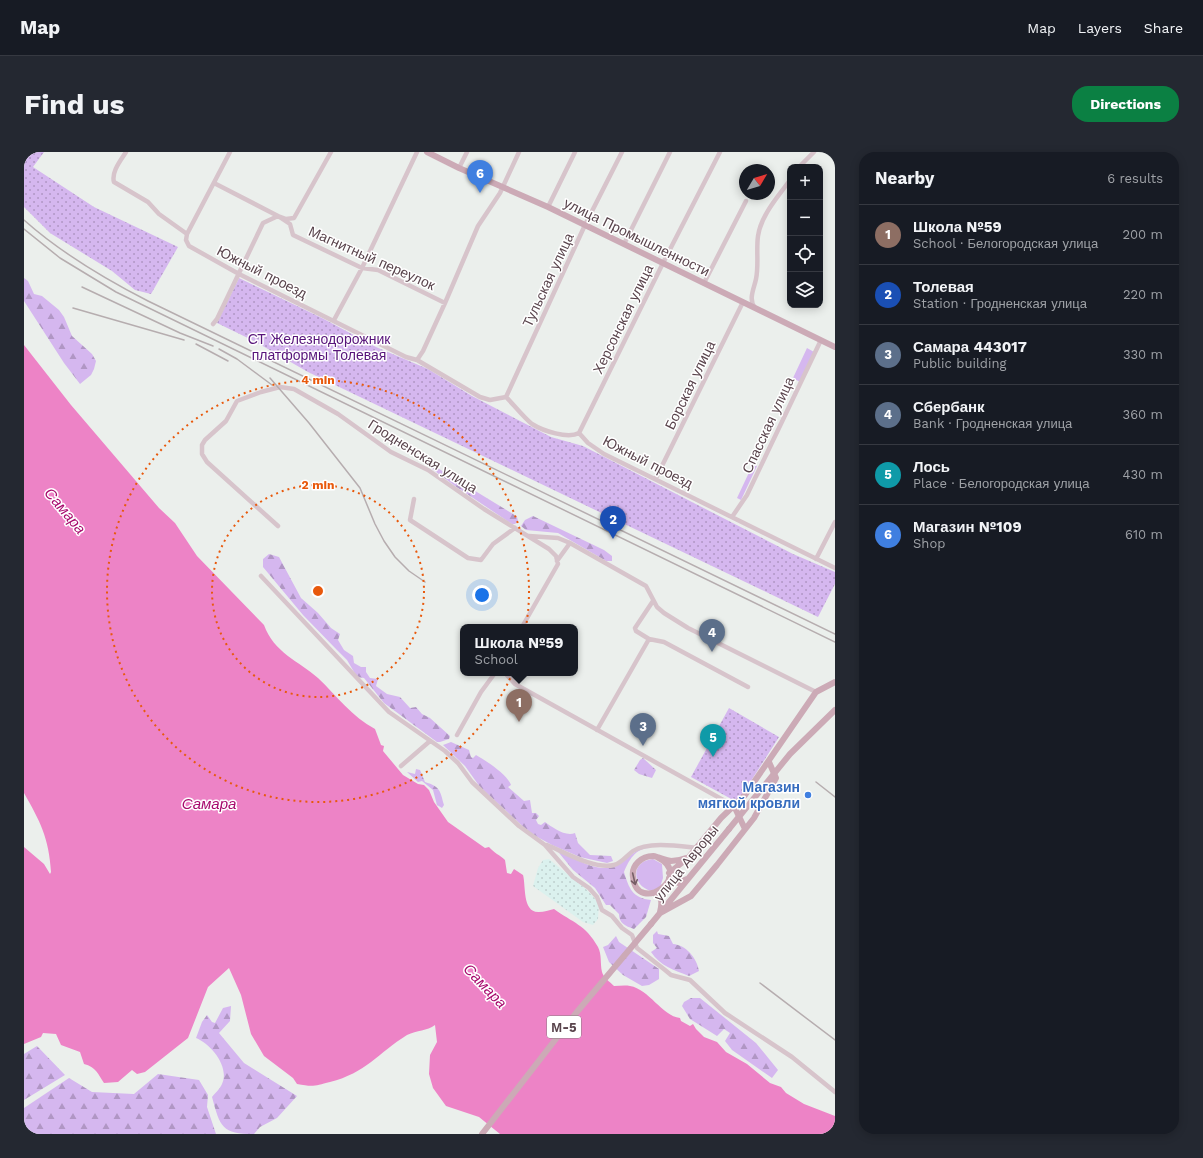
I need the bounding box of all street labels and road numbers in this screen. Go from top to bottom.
street label: улица Промышленности [561,195,713,279]
street label: Магнитный переулок [306,223,439,293]
street label: Тульская улица [519,230,577,330]
street label: Южный проезд [214,242,310,302]
street label: Херсонская улица [590,262,657,376]
street label: Борская улица [662,338,719,432]
street label: Спасская улица [739,374,797,476]
street label: Гродненская улица [366,416,481,496]
street label: Южный проезд [600,432,696,492]
street label: улица Авроры [650,822,722,904]
road number: М-5 [547,1016,581,1038]

